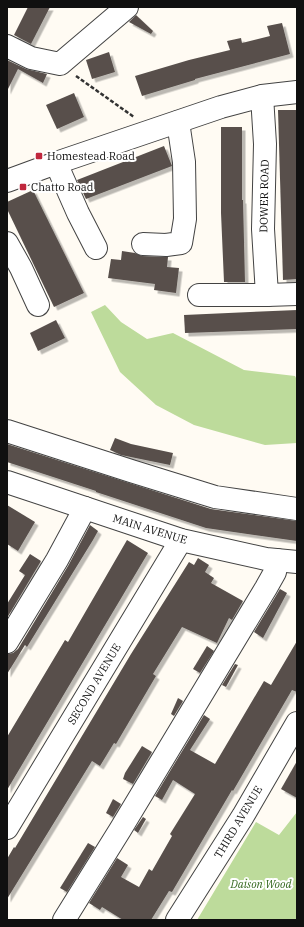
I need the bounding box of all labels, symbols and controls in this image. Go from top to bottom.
place label: Homestead Road [47,149,135,163]
marker: Homestead Road [34,151,44,161]
street label: DOWER ROAD [256,159,272,233]
place label: Chatto Road [31,180,94,194]
marker: Chatto Road [18,182,28,192]
street label: MAIN AVENUE [111,511,189,547]
street label: SECOND AVENUE [64,641,124,727]
street label: THIRD AVENUE [211,783,265,861]
park label: Daison Wood [230,877,293,891]

